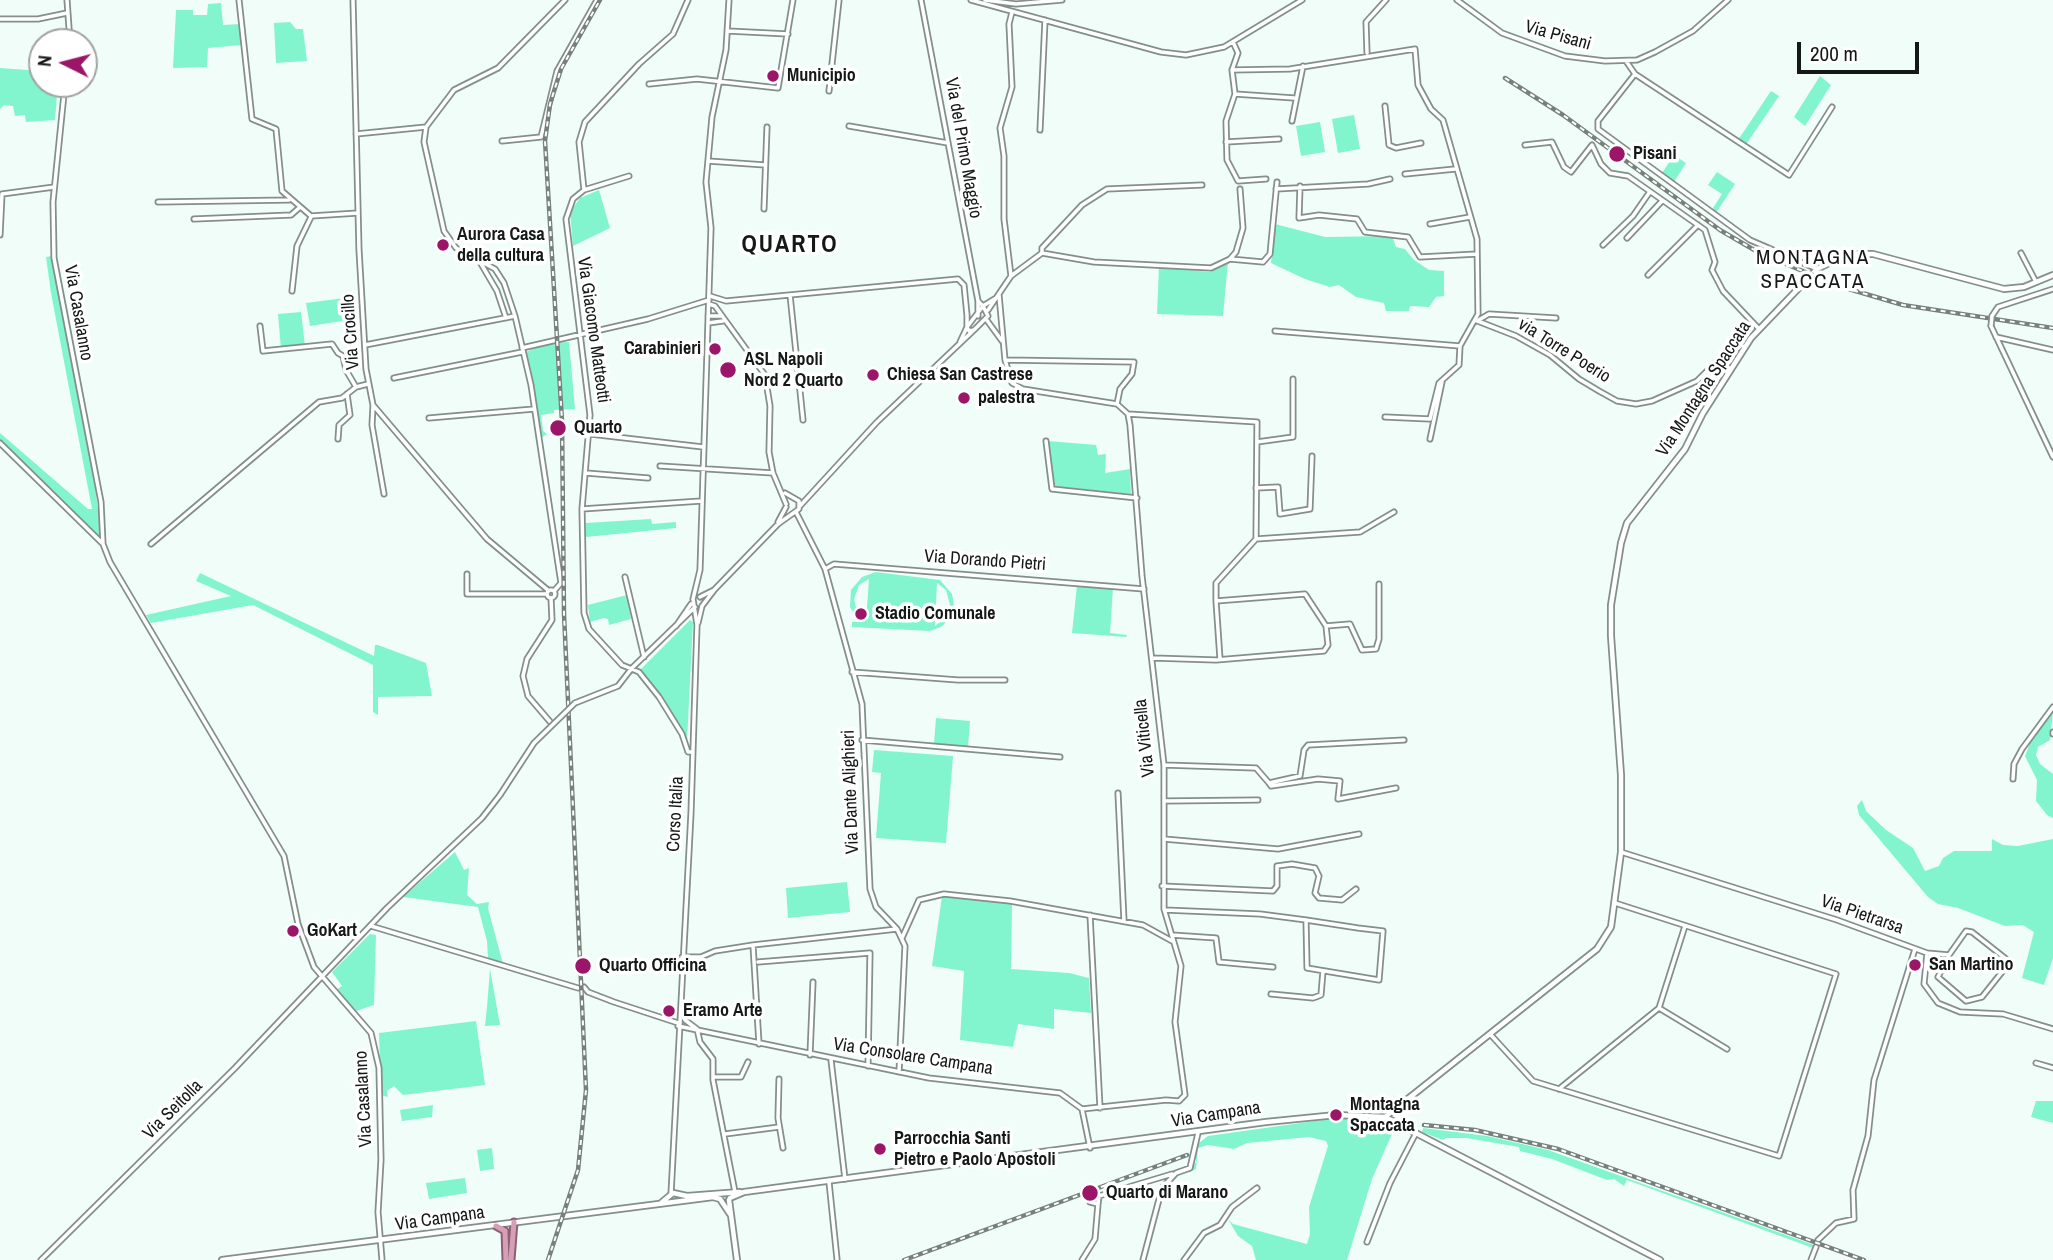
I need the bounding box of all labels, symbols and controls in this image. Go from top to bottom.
street label: Via Pisani [1522,16,1594,56]
north arrow [28,28,98,98]
scale bar [1801,28,1924,72]
text: 200 m [1810,39,1858,68]
text: N [31,54,58,68]
place label: Municipio [787,65,856,87]
marker: Municipio [765,68,781,84]
street label: Via del Primo Maggio [940,76,986,220]
place label: Pisani [1633,143,1676,165]
marker: Pisani [1607,144,1627,164]
place label: Aurora Casa della cultura [457,224,545,266]
district label: QUARTO [742,232,838,260]
marker: Aurora Casa della cultura [435,237,451,253]
district label: MONTAGNA SPACCATA [1757,245,1869,295]
street label: Via Giacomo Matteotti [572,255,614,405]
street label: Via Casalanno [59,264,97,362]
street label: Via Crocillo [338,293,364,371]
street label: via Torre Poerio [1514,314,1614,388]
street label: Via Montagna Spaccata [1652,317,1756,461]
place label: Carabinieri [624,338,701,360]
marker: Carabinieri [707,341,723,357]
place label: ASL Napoli Nord 2 Quarto [744,349,843,392]
marker: ASL Napoli Nord 2 Quarto [718,360,738,380]
place label: Chiesa San Castrese [887,364,1033,386]
marker: Chiesa San Castrese [865,367,881,383]
place label: palestra [978,387,1035,409]
marker: palestra [956,390,972,406]
place label: Quarto [574,417,622,439]
marker: Quarto [548,418,568,438]
street label: Via Dorando Pietri [923,546,1047,576]
place label: Stadio Comunale [875,603,996,625]
marker: Stadio Comunale [853,606,869,622]
street label: Via Viticella [1130,698,1160,778]
street label: Via Dante Alighieri [838,729,864,855]
street label: Corso Italia [663,776,689,852]
street label: Via Pietrarsa [1818,891,1906,939]
place label: GoKart [307,920,357,942]
marker: GoKart [285,923,301,939]
place label: San Martino [1929,954,2013,976]
place label: Quarto Officina [599,955,706,977]
marker: Quarto Officina [573,956,593,976]
marker: San Martino [1907,957,1923,973]
place label: Eramo Arte [683,1000,763,1022]
marker: Eramo Arte [661,1003,677,1019]
street label: Via Consolare Campana [832,1034,994,1080]
street label: Via Casalanno [351,1050,377,1148]
street label: Via Seitolla [139,1076,207,1144]
place label: Montagna Spaccata [1350,1094,1420,1136]
street label: Via Campana [1170,1097,1262,1133]
marker: Montagna Spaccata [1328,1107,1344,1123]
place label: Parrocchia Santi Pietro e Paolo Apostoli [894,1128,1056,1170]
marker: Parrocchia Santi Pietro e Paolo Apostoli [872,1141,888,1157]
place label: Quarto di Marano [1106,1182,1228,1204]
marker: Quarto di Marano [1080,1183,1100,1203]
street label: Via Campana [394,1202,486,1236]

